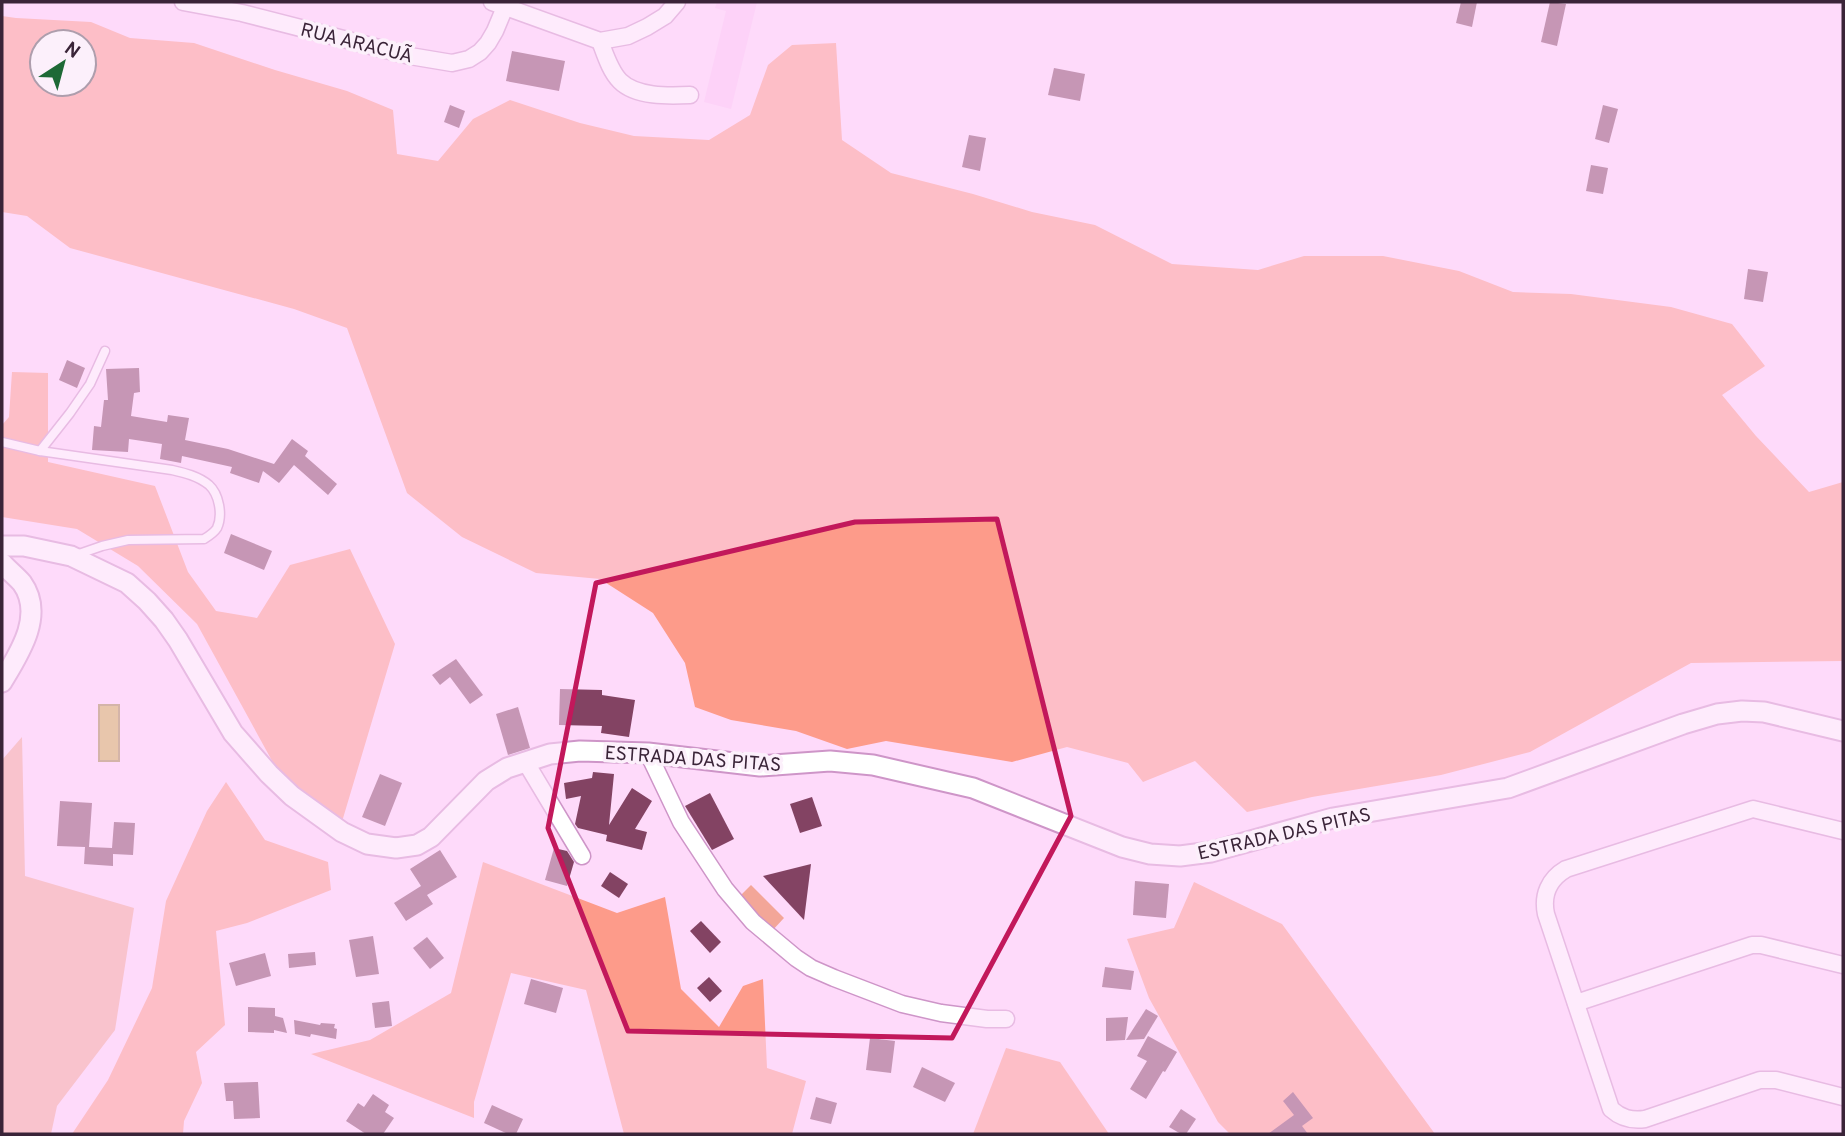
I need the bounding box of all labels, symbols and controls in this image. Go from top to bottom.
street label: RUA ARACUÃ [298,17,415,69]
north arrow [28,28,98,98]
text: N [59,37,84,65]
street label: ESTRADA DAS PITAS [604,742,782,778]
street label: ESTRADA DAS PITAS [1195,803,1373,867]

